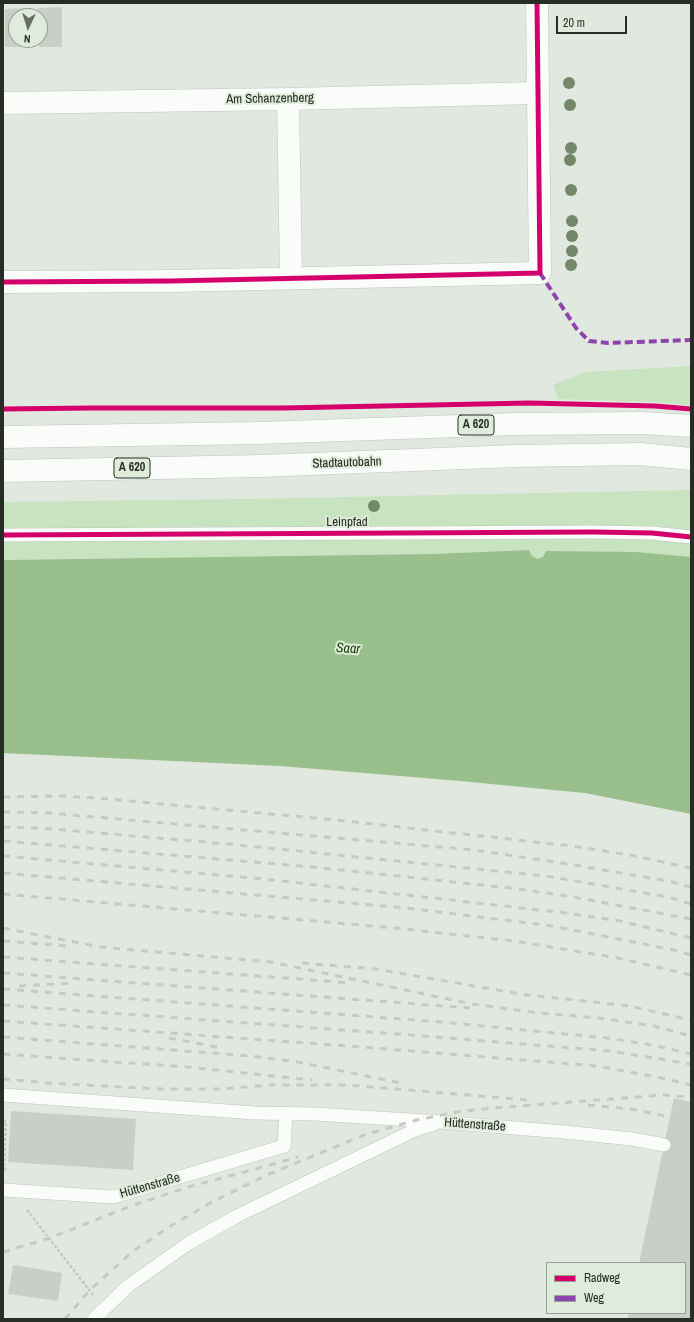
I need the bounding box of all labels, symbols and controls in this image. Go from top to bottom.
north arrow [8,8,48,48]
scale bar [558,8,629,34]
text: 20 m [563,15,585,31]
text: N [24,32,31,46]
street label: Am Schanzenberg [226,90,314,108]
road number: A 620 [458,415,494,435]
street label: Stadtautobahn [312,454,382,472]
road number: A 620 [114,458,150,478]
street label: Leinpfad [326,515,368,531]
water label: Saar [335,640,361,658]
street label: Hüttenstraße [444,1115,506,1135]
street label: Hüttenstraße [118,1170,182,1202]
legend [546,1262,686,1314]
text: Radweg [584,1270,620,1286]
text: Weg [584,1290,604,1306]

